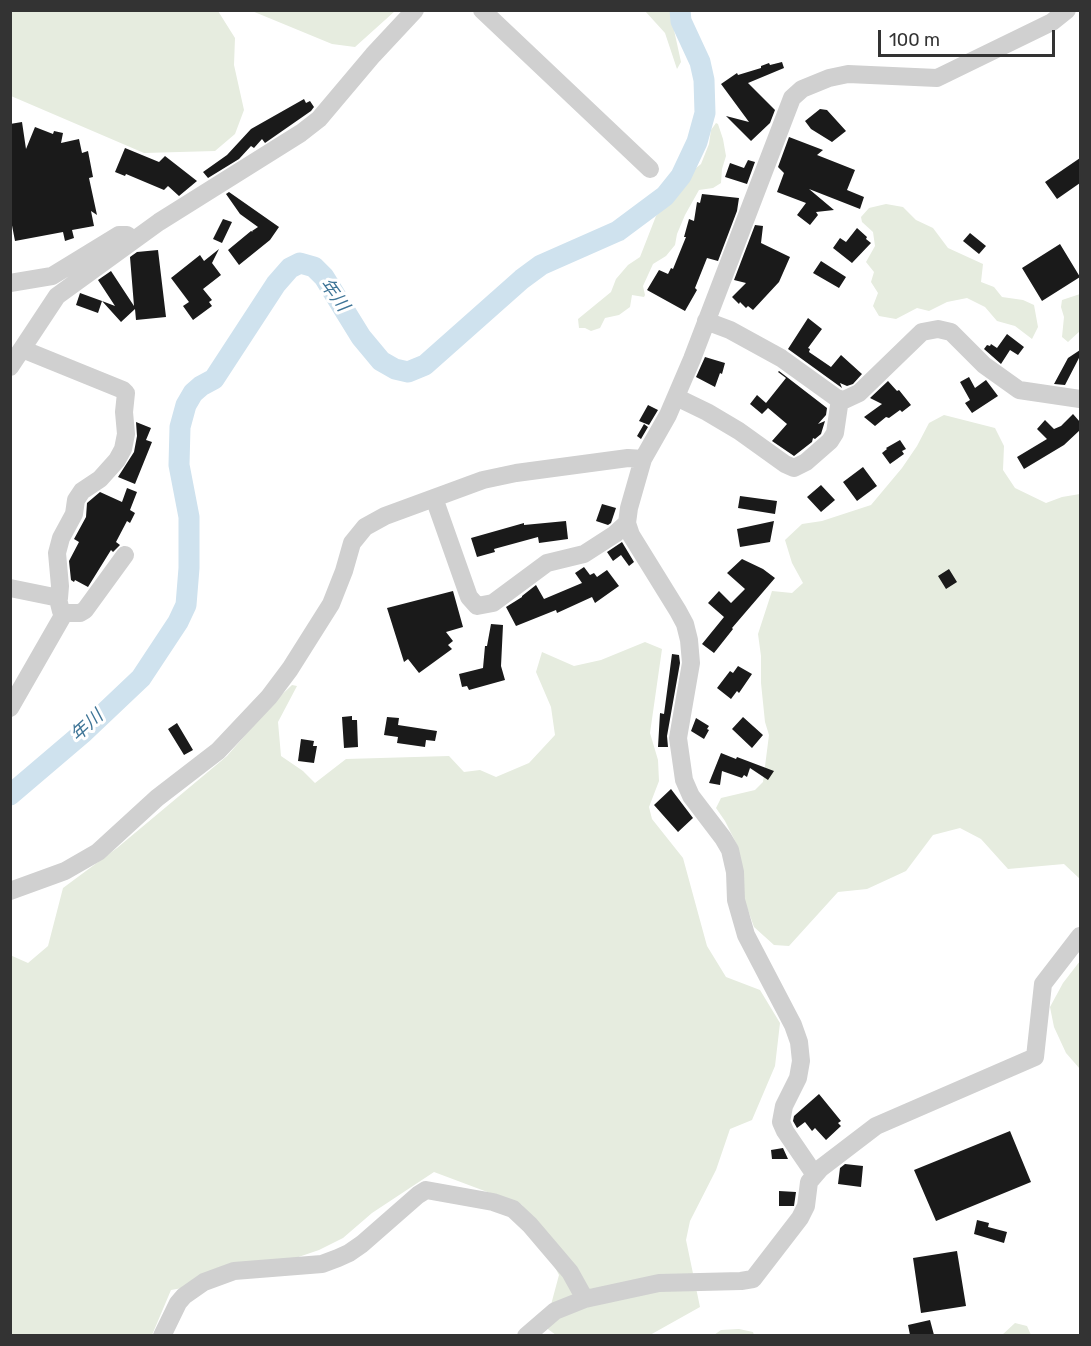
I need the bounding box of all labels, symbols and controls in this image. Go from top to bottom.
scale bar [881,18,1058,56]
text: 100 m [889,29,940,51]
water label: 年川 [315,274,353,316]
water label: 年川 [66,706,108,746]

